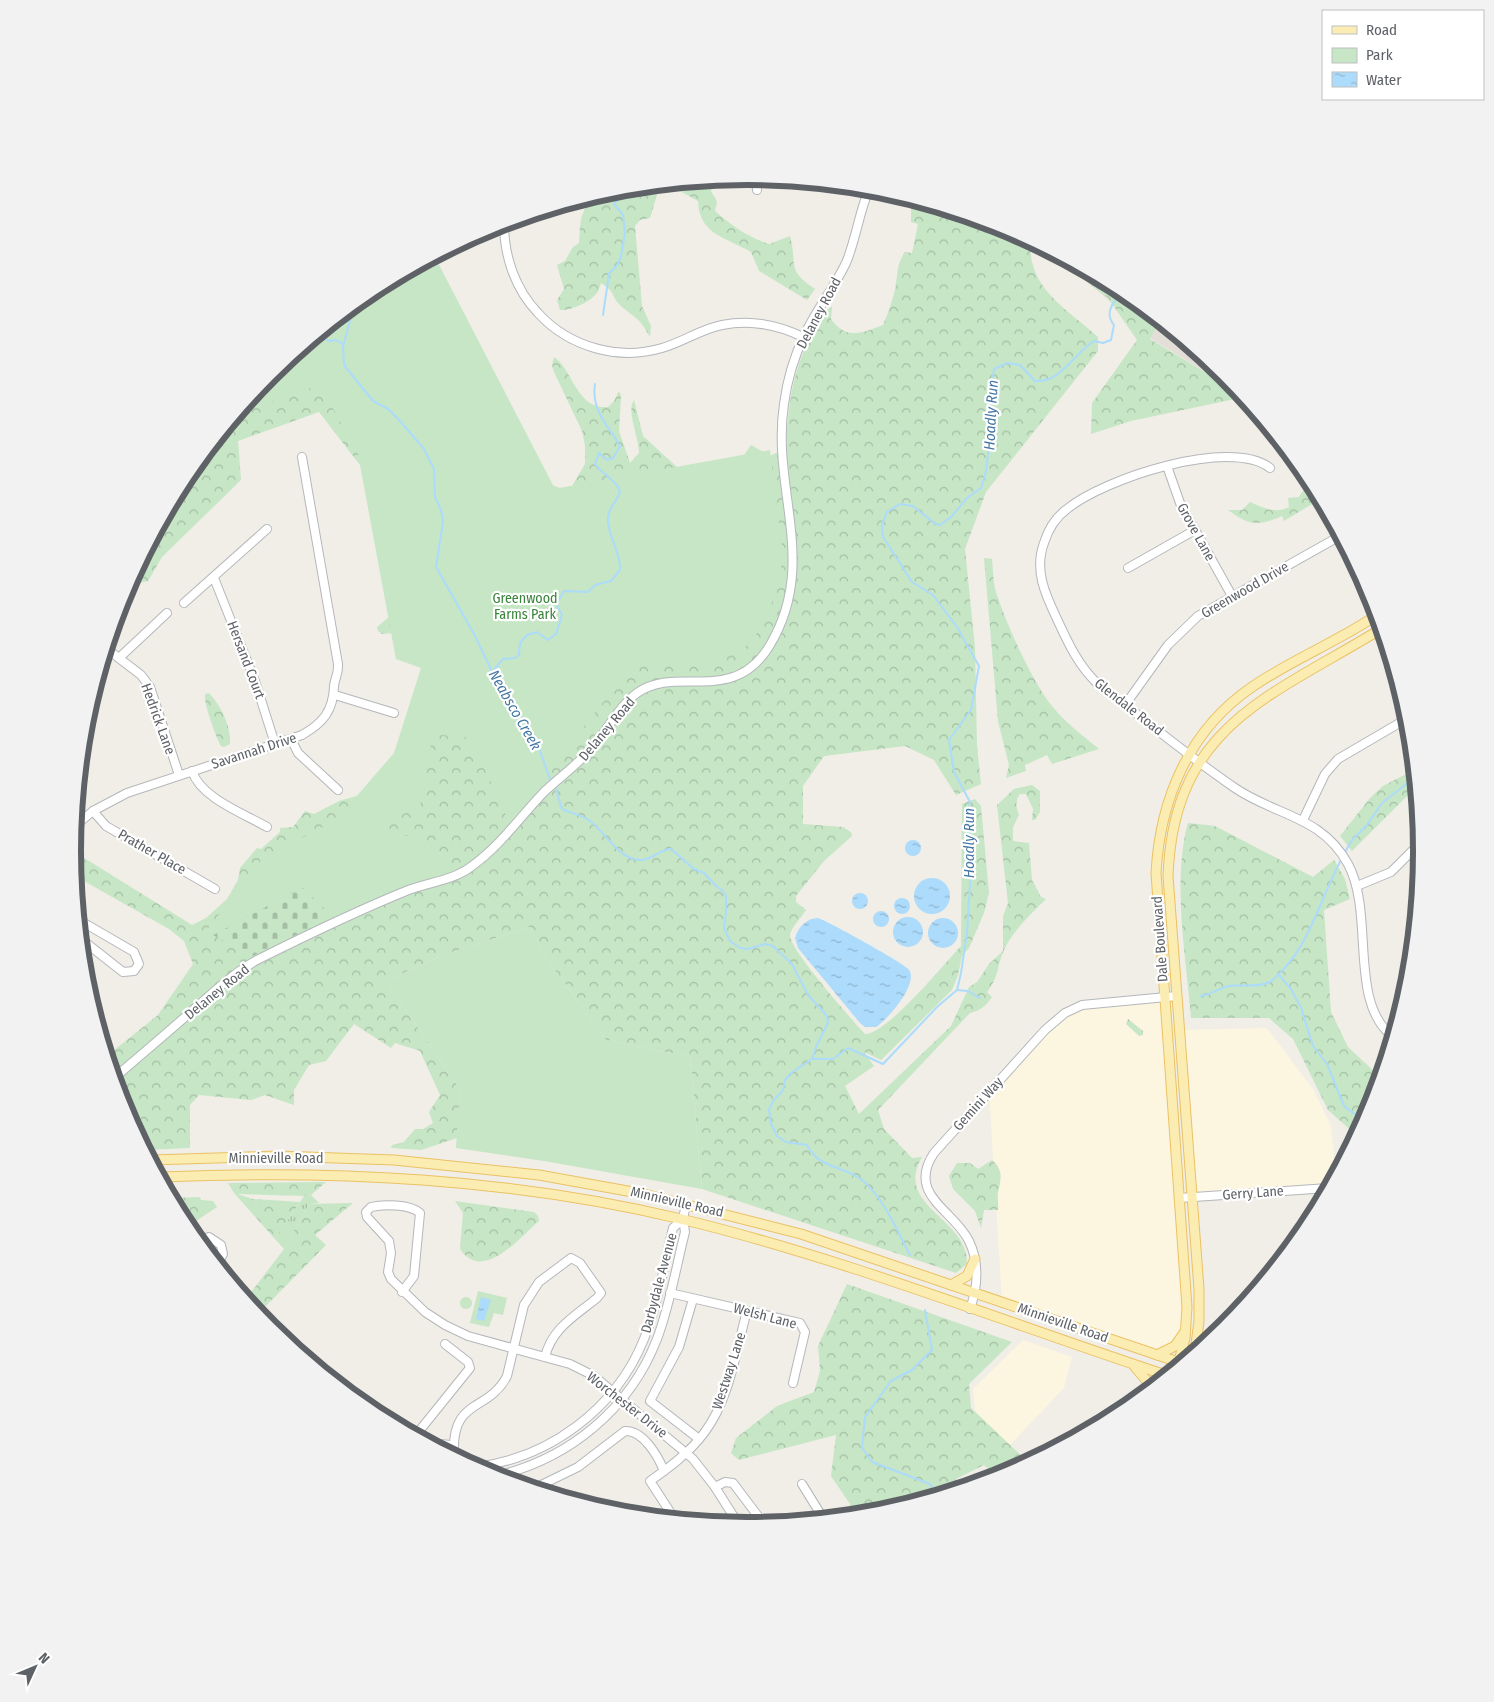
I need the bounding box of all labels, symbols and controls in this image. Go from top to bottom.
legend [1322,10,1484,100]
text: Road [1366,21,1397,39]
text: Park [1366,46,1393,64]
text: Water [1366,71,1402,89]
street label: Delaney Road [793,274,845,352]
water label: Hoadly Run [980,379,1002,451]
street label: Grove Lane [1173,500,1219,564]
street label: Greenwood Drive [1198,558,1292,622]
park label: Greenwood Farms Park [492,590,558,623]
street label: Hersand Court [223,619,269,702]
water label: Neabsco Creek [485,667,545,754]
street label: Glendale Road [1091,675,1167,739]
street label: Hedrick Lane [137,681,179,757]
street label: Delaney Road [575,694,639,764]
street label: Savannah Drive [209,729,299,773]
water label: Hoadly Run [960,808,978,878]
street label: Prather Place [115,826,189,878]
street label: Dale Boulevard [1149,895,1171,983]
street label: Delaney Road [181,961,253,1023]
street label: Gemini Way [949,1073,1007,1134]
street label: Minnieville Road [229,1150,323,1167]
street label: Gerry Lane [1222,1182,1284,1204]
street label: Minnieville Road [629,1183,725,1221]
street label: Darbydale Avenue [637,1231,681,1335]
street label: Welsh Lane [731,1299,799,1333]
street label: Minnieville Road [1015,1300,1111,1346]
street label: Westway Lane [709,1330,750,1412]
street label: Worchester Drive [583,1368,671,1442]
north arrow [10,1642,60,1692]
text: N [35,1649,53,1667]

